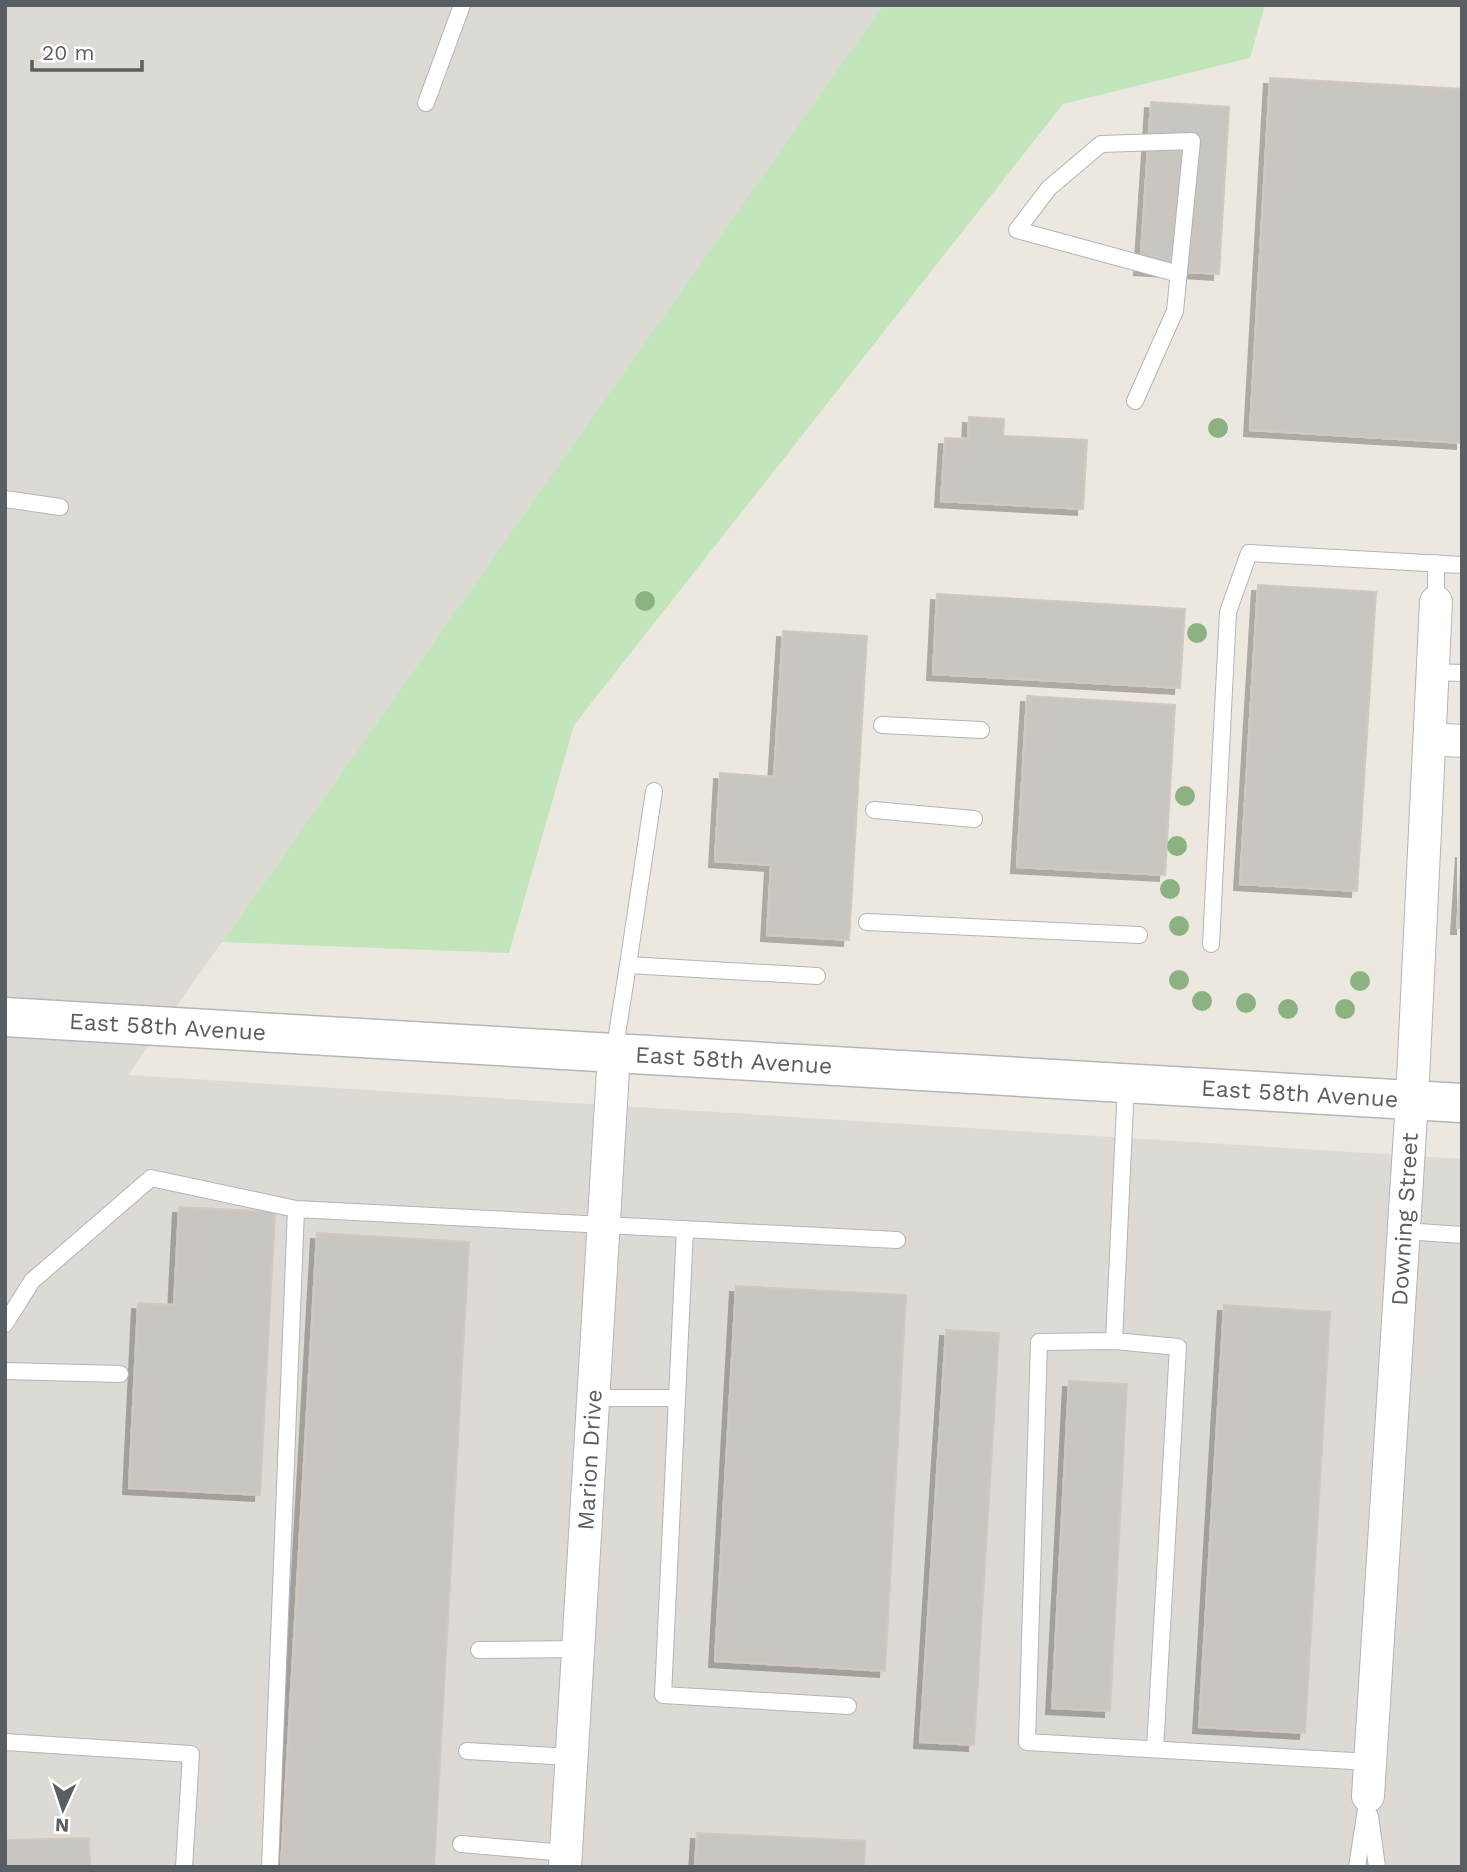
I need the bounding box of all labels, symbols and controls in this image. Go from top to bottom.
scale bar [32,28,142,72]
text: 20 m [42,40,94,65]
street label: East 58th Avenue [69,1008,267,1046]
street label: East 58th Avenue [635,1041,833,1080]
street label: East 58th Avenue [1201,1075,1399,1113]
street label: Downing Street [1386,1132,1424,1306]
street label: Marion Drive [572,1388,608,1531]
north arrow [28,1774,98,1844]
text: N [54,1814,70,1837]

